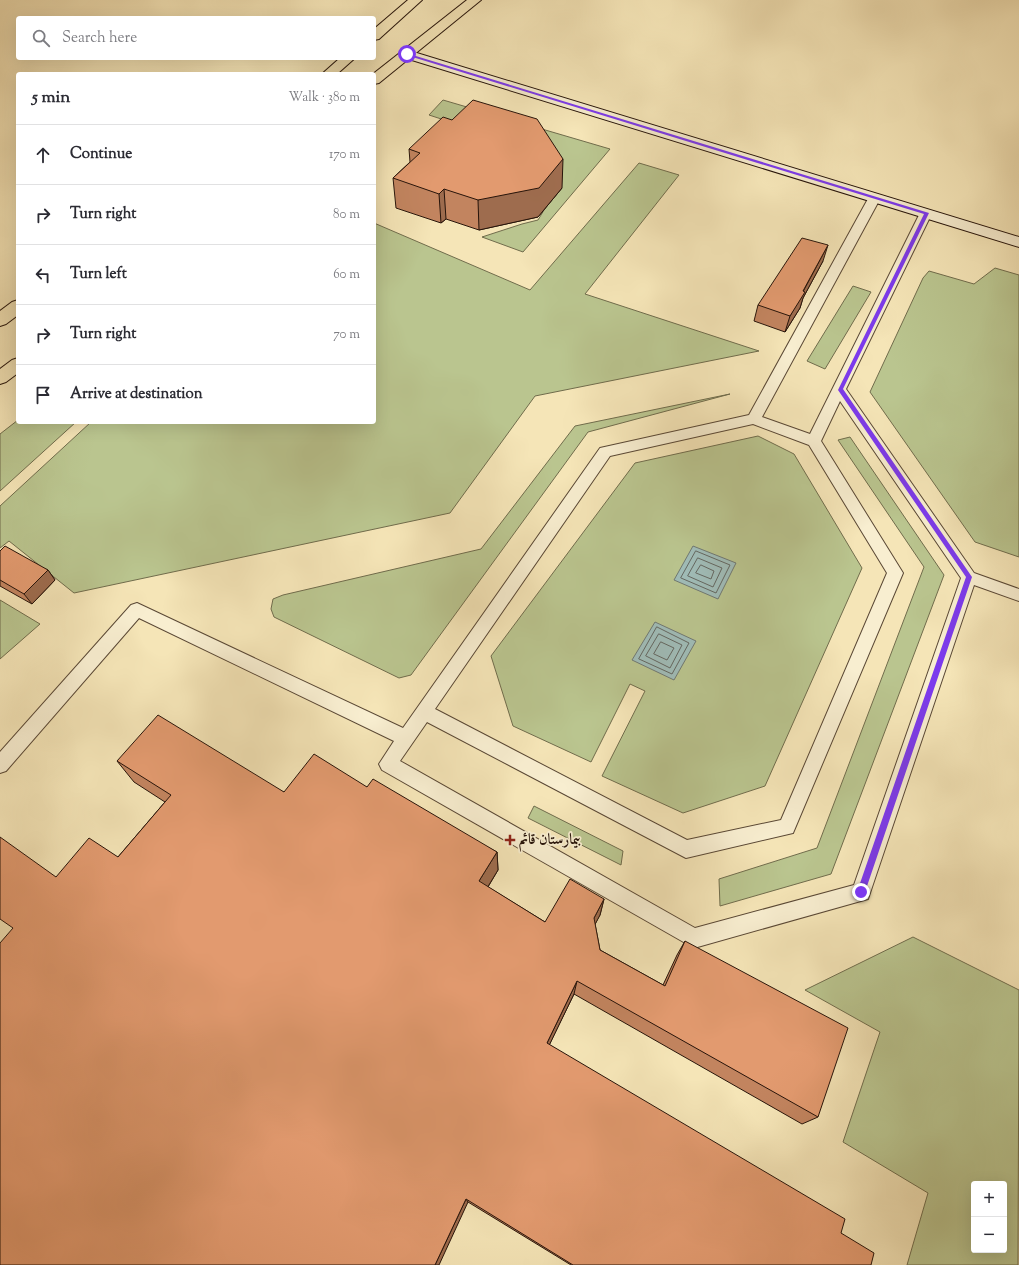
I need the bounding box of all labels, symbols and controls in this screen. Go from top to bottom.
search box [16,16,376,60]
icon: search [30,27,52,49]
text: Search here [62,28,137,49]
route start [398,45,416,63]
text: 5 min [32,86,70,110]
text: Walk · 380 m [289,89,360,107]
icon: ahead [32,144,54,166]
text: Continue [70,144,132,165]
text: 170 m [329,146,360,164]
icon: right [32,204,54,226]
text: Turn right [70,204,136,225]
text: 80 m [333,206,360,224]
icon: left [32,264,54,286]
text: Turn left [70,264,127,285]
text: 60 m [333,266,360,284]
icon: right [32,324,54,346]
text: Turn right [70,324,136,345]
text: 70 m [333,326,360,344]
icon: arrive [32,384,54,406]
text: Arrive at destination [70,384,203,405]
place label: بیمارستان قائم [519,830,581,852]
marker: بیمارستان قائم [504,834,516,846]
route end [852,883,870,901]
map controls [971,1181,1007,1253]
button: + [971,1181,1007,1217]
button: − [971,1217,1007,1253]

